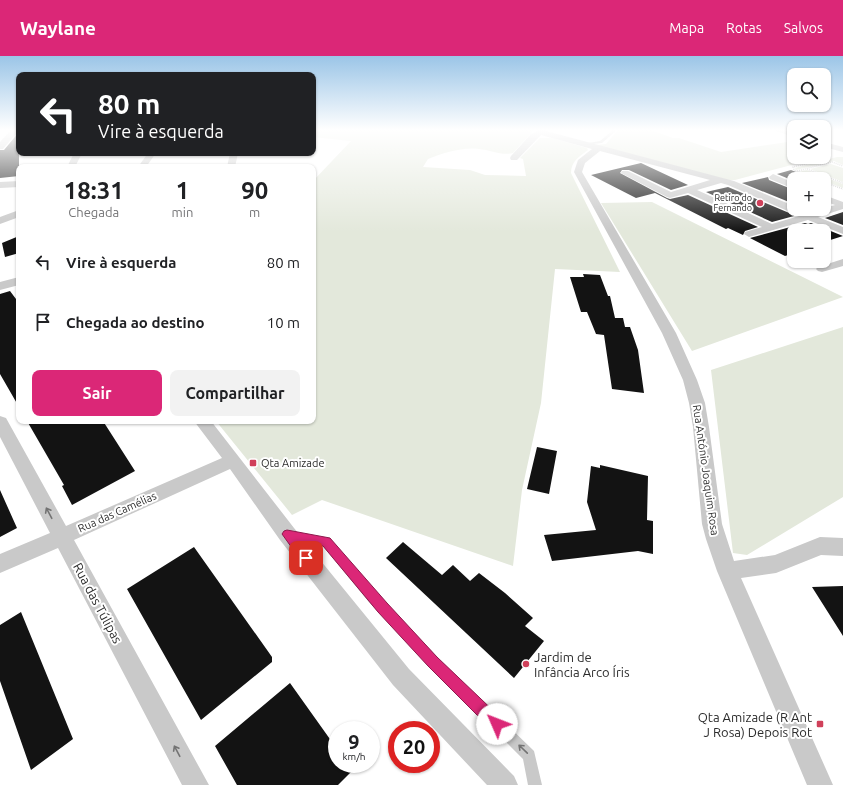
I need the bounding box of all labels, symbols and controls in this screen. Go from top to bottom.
text: Waylane [20,17,96,39]
text: Mapa [669,20,704,36]
text: Rotas [726,20,762,36]
text: Salvos [784,20,823,36]
map controls [787,68,831,268]
button: search [787,68,831,112]
icon: left [32,88,84,140]
text: 80 m [98,88,160,119]
button: layers [787,120,831,164]
text: Vire à esquerda [98,121,224,141]
button: + [787,172,831,216]
text: 18:31 [64,177,124,204]
text: 1 [176,177,189,204]
text: 90 [241,177,268,204]
place label: Retiro do Fernando [713,193,752,213]
marker: Retiro do Fernando [755,198,765,208]
text: Chegada [68,205,119,219]
text: min [172,205,193,219]
text: m [249,205,260,219]
button: − [787,224,831,268]
icon: left [32,251,54,273]
text: Vire à esquerda [66,254,176,271]
text: 80 m [267,254,300,271]
icon: arrive [32,311,54,333]
text: Chegada ao destino [66,314,205,331]
text: 10 m [267,314,300,331]
button: Sair [32,370,162,416]
button: Compartilhar [170,370,300,416]
street label: Rua António Joaquim Rosa [691,404,721,536]
place label: Qta Amizade [261,457,325,469]
marker: Qta Amizade [248,458,258,468]
street label: Rua das Camélias [76,489,158,535]
one-way arrow [45,507,52,519]
pin [289,541,323,575]
icon: arrive [295,547,317,569]
street label: Rua das Túlipas [71,560,125,646]
place label: Jardim de Infância Arco Íris [534,650,630,679]
marker: Jardim de Infância Arco Íris [521,659,531,669]
position arrow [476,703,518,745]
place label: Qta Amizade (R Ant J Rosa) Depois Rot [698,710,812,740]
marker: Qta Amizade (R Ant J Rosa) Depois Rot [815,719,825,729]
speed limit sign: 20 [388,721,440,773]
text: 9 [348,730,360,753]
one-way arrow [173,745,180,757]
one-way arrow [518,745,528,754]
text: km/h [342,751,366,762]

